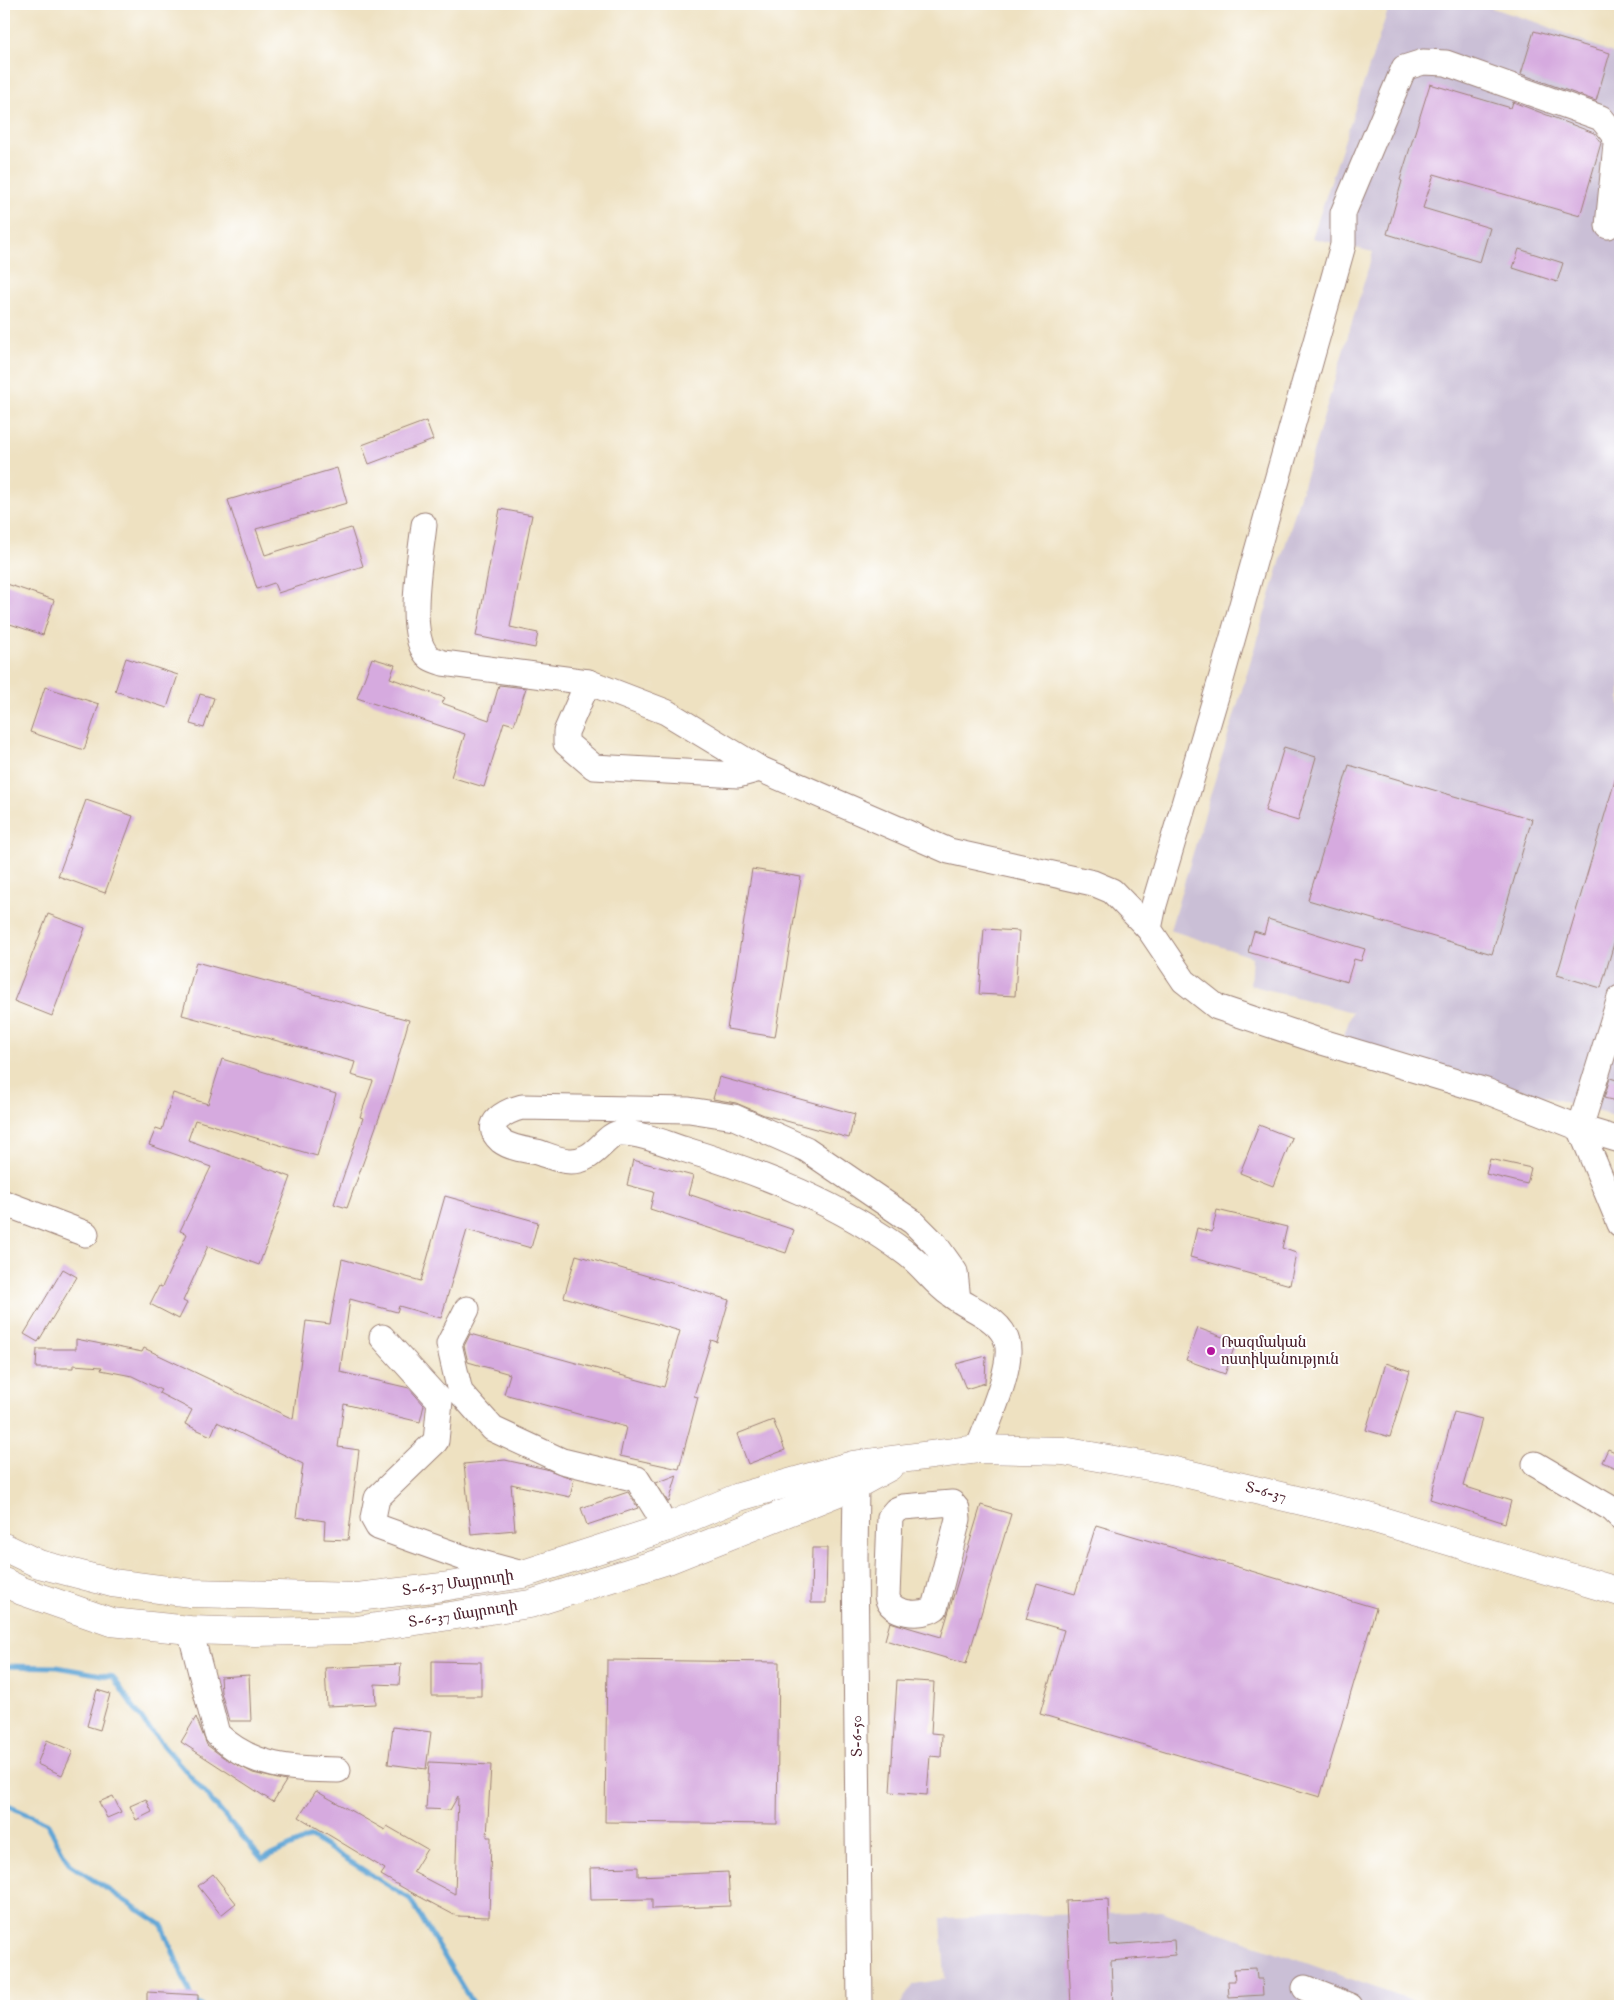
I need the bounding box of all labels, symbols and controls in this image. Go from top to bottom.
place label: Ռազմական ոստիկանություն [1221,1333,1339,1369]
marker: Ռազմական ոստիկանություն [1205,1345,1217,1357]
street label: Տ-6-37 [1243,1478,1289,1506]
street label: Տ-6-37 Մայրուղի [401,1566,515,1600]
street label: Տ-6-37 մայրուղի [407,1596,519,1632]
street label: Տ-6-50 [847,1715,867,1757]

